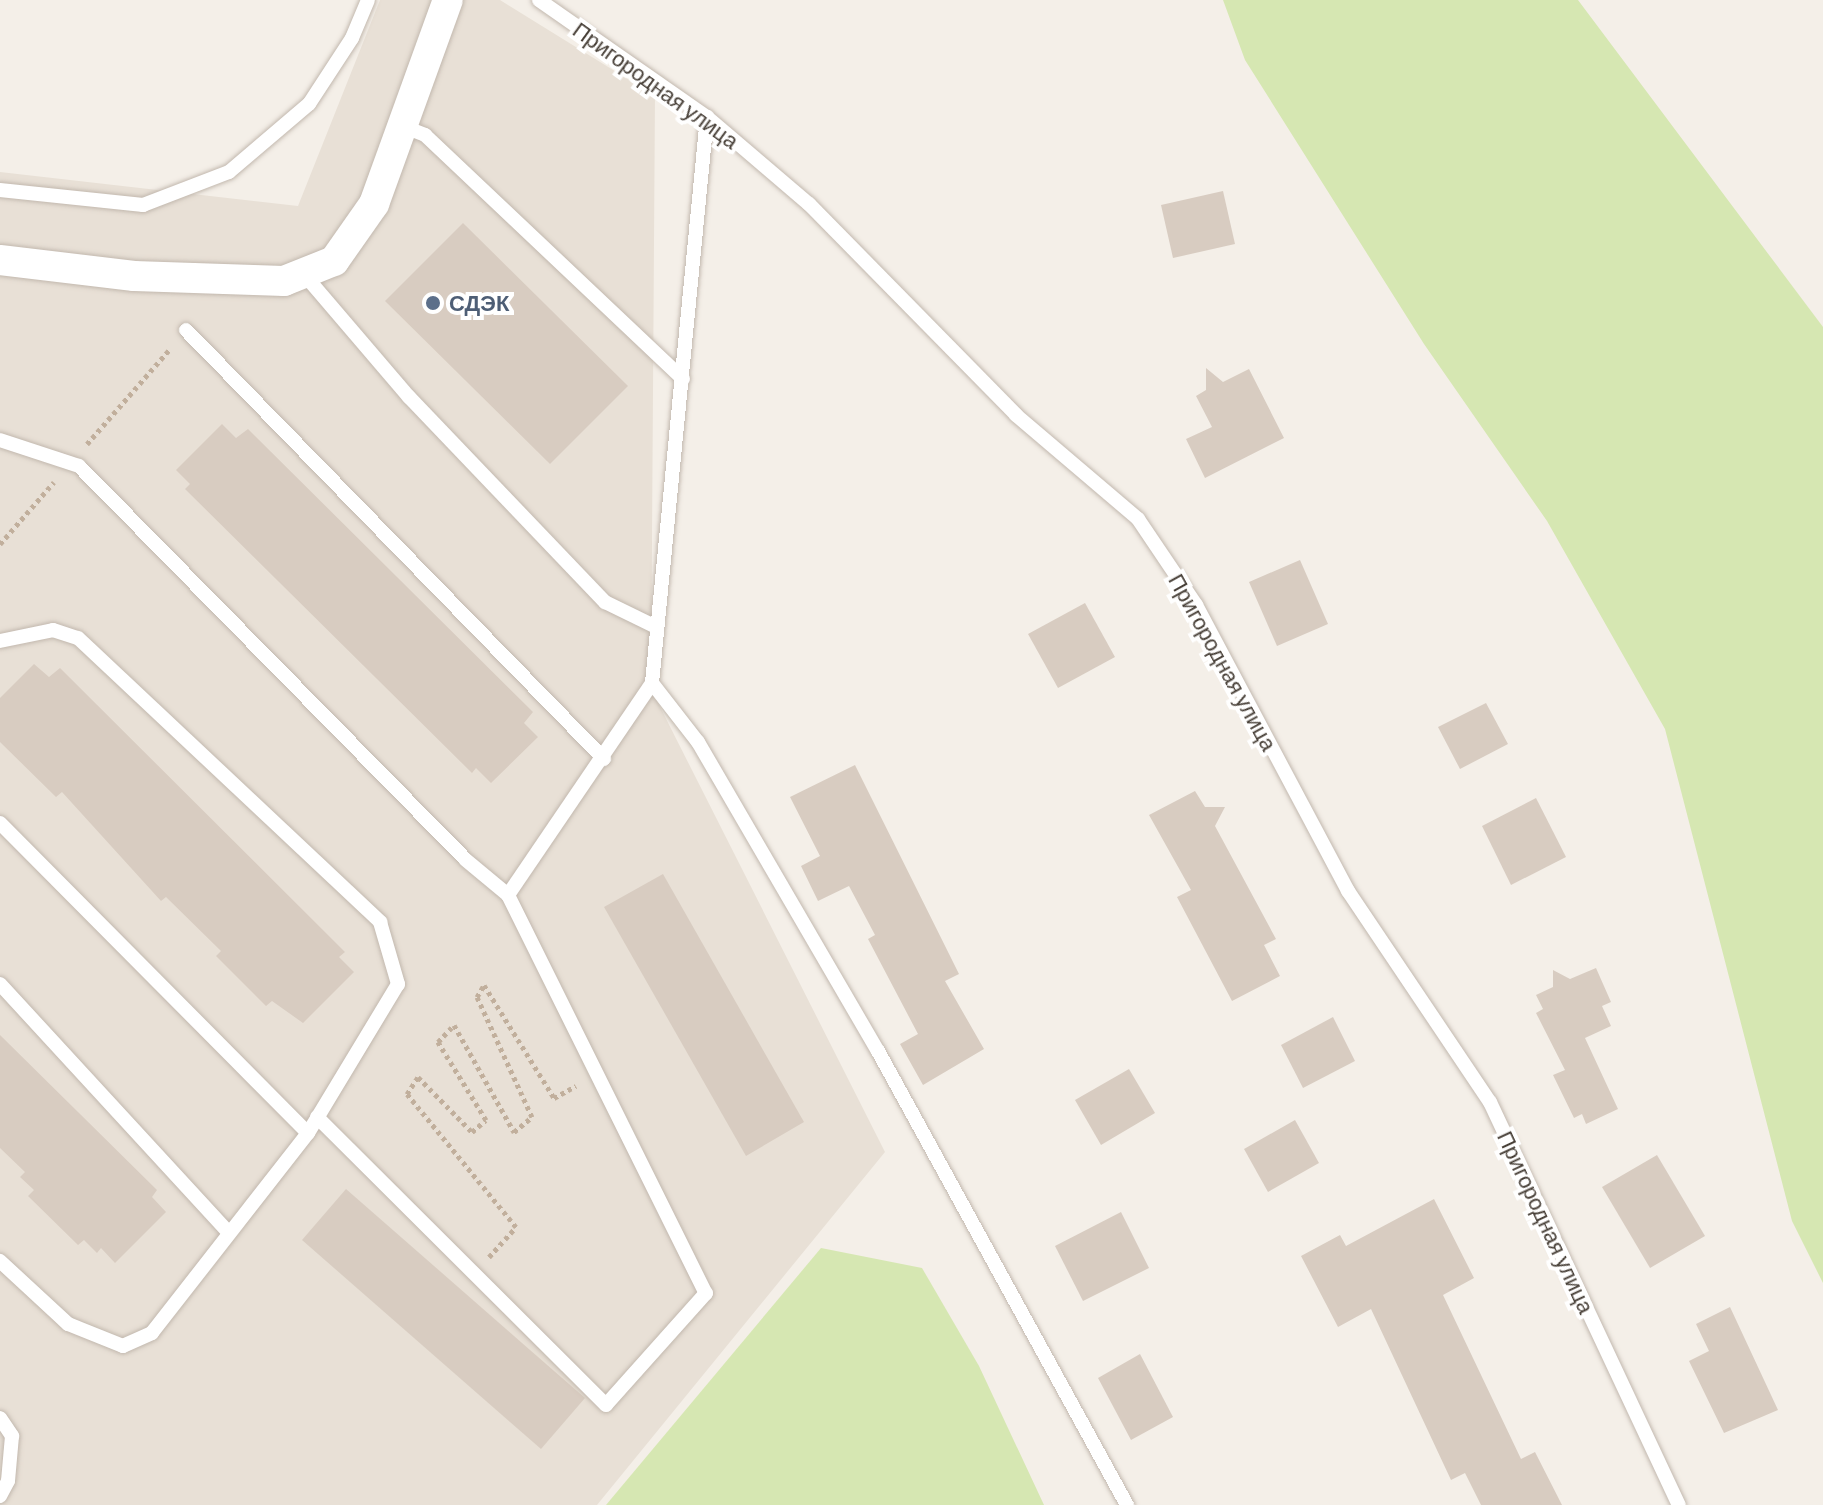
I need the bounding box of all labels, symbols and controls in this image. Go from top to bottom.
street label: Пригородная улица [568,16,744,154]
place label: СДЭК [449,290,509,316]
marker: СДЭК [424,294,442,312]
street label: Пригородная улица [1163,569,1283,755]
street label: Пригородная улица [1492,1127,1600,1317]

